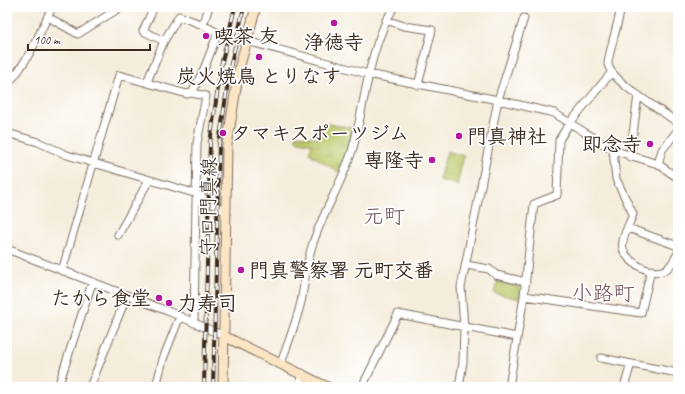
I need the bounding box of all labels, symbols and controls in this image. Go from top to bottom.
marker: 浄徳寺 [329,18,339,28]
place label: 喫茶 友 [214,24,279,49]
scale bar [28,26,150,52]
place label: 浄徳寺 [304,30,364,55]
marker: 喫茶 友 [201,31,211,41]
text: 100 m [34,32,61,48]
marker: 炭火焼鳥 とりなす [254,52,264,62]
place label: 炭火焼鳥 とりなす [177,64,341,89]
place label: タマキスポーツジム [231,121,409,146]
place label: 門真神社 [467,124,547,149]
marker: タマキスポーツジム [218,128,228,138]
marker: 門真神社 [454,131,464,141]
place label: 即念寺 [582,132,642,157]
marker: 即念寺 [645,139,655,149]
place label: 専隆寺 [364,148,424,173]
marker: 専隆寺 [427,155,437,165]
street label: 守口門真線 [195,157,222,257]
district label: 元町 [363,203,405,229]
place label: 門真警察署 元町交番 [249,258,434,283]
marker: 門真警察署 元町交番 [236,265,246,275]
district label: 小路町 [572,280,635,306]
place label: たから食堂 [51,286,151,311]
place label: 力寿司 [177,291,237,316]
marker: たから食堂 [154,293,164,303]
marker: 力寿司 [164,298,174,308]

